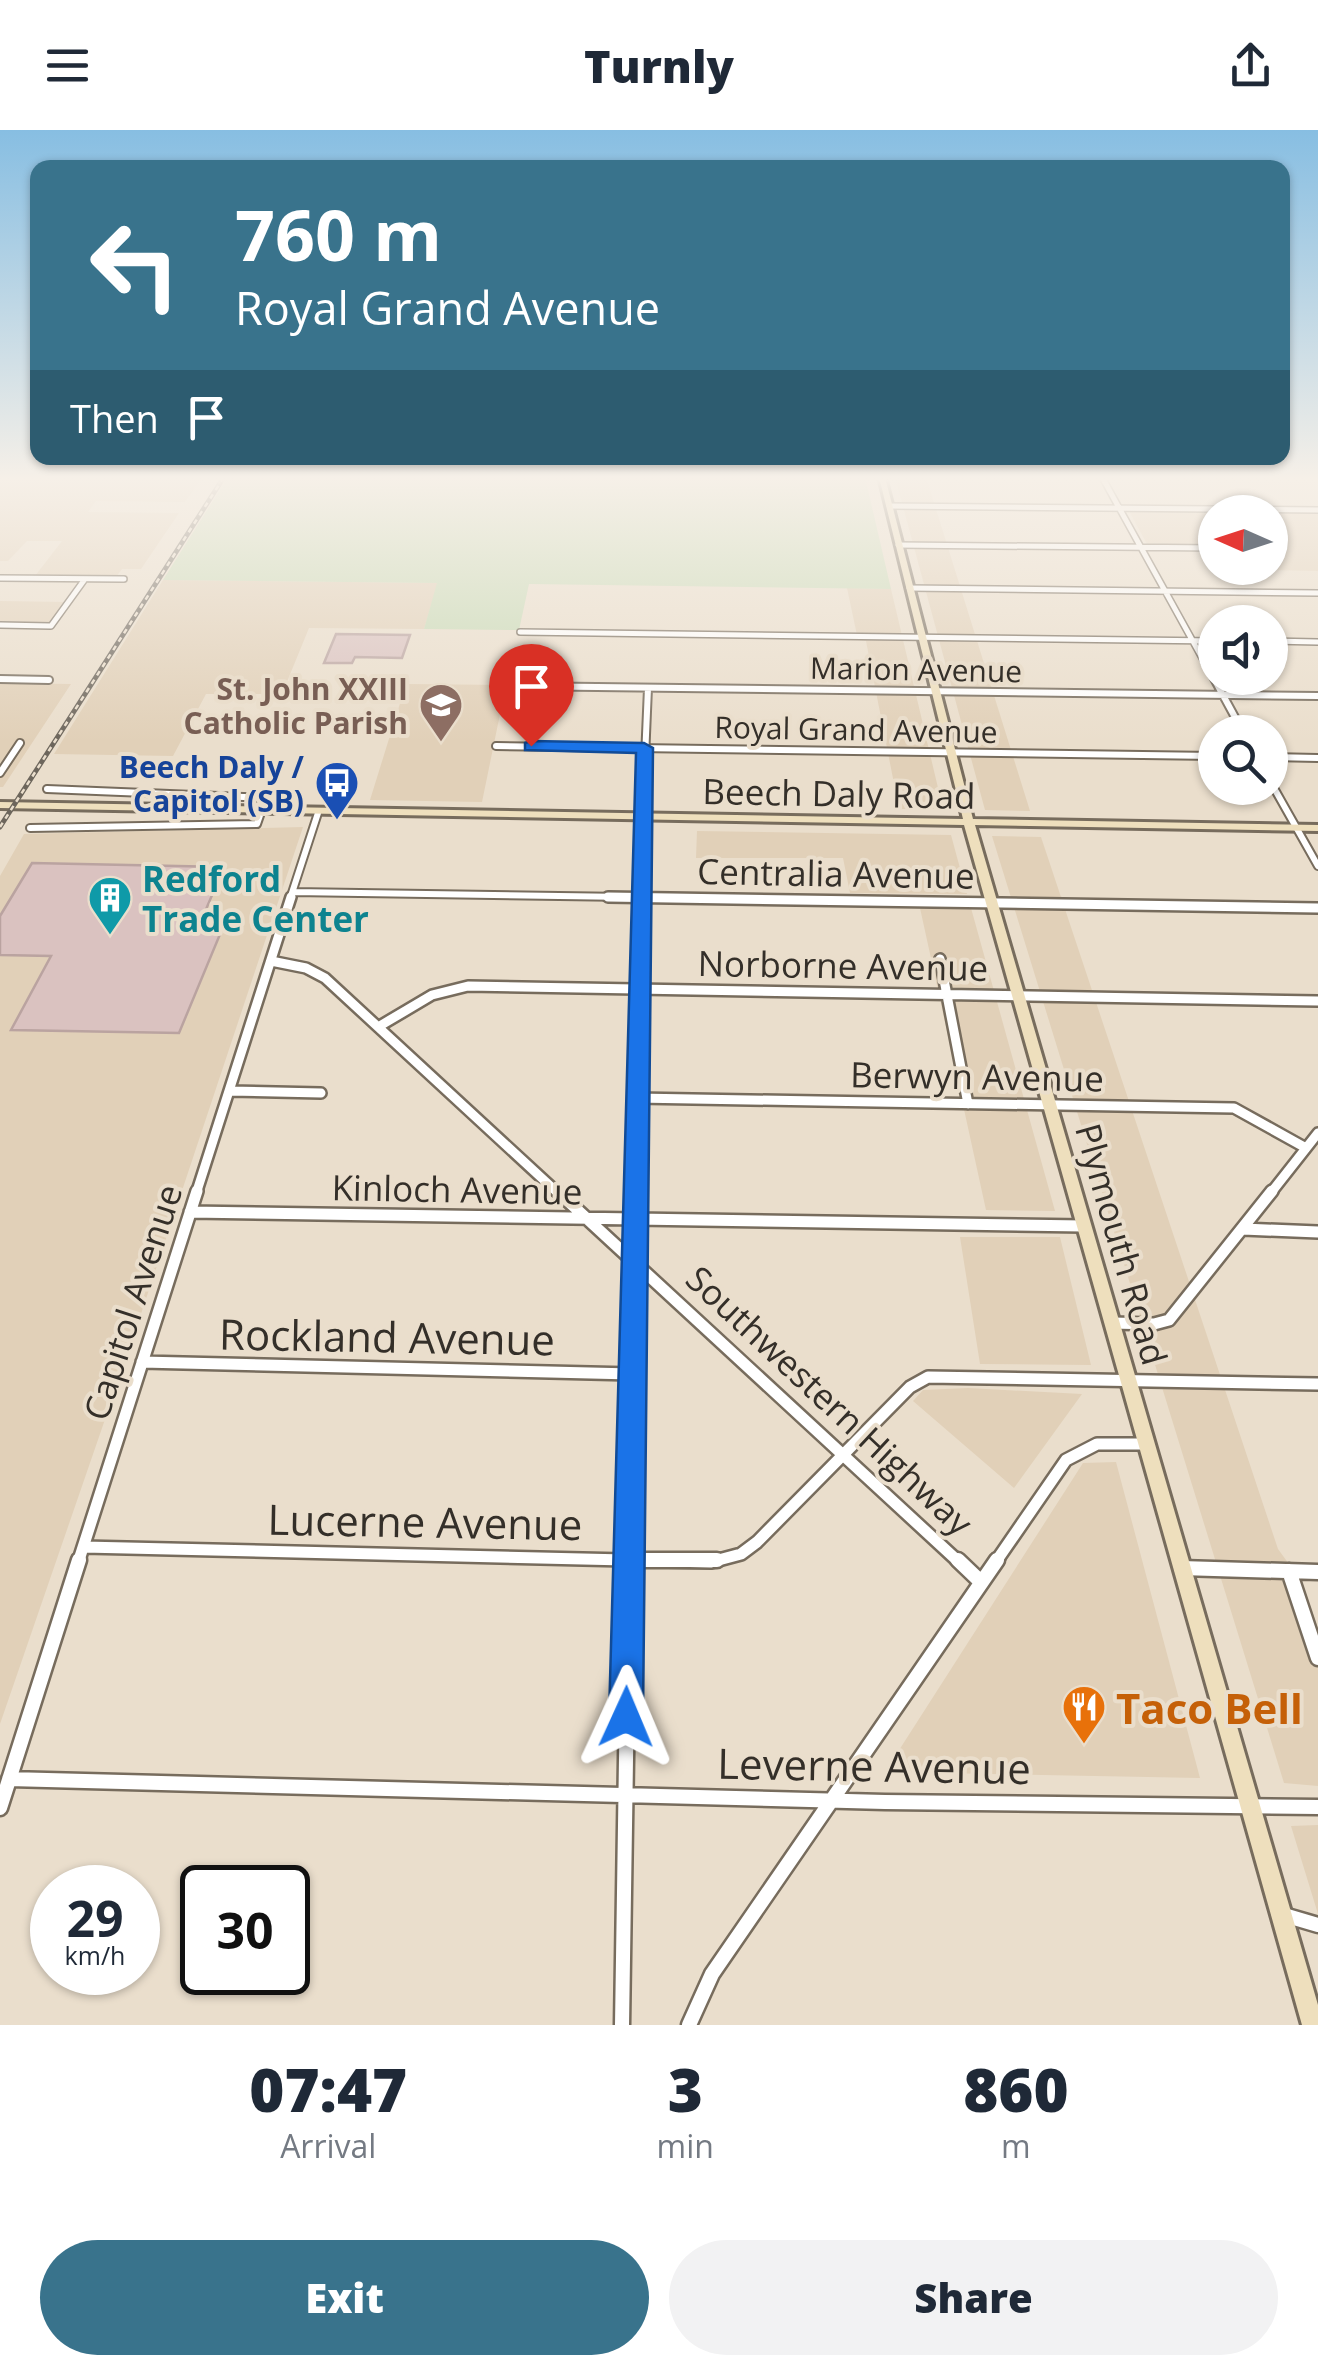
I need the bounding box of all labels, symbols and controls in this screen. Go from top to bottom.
text: Turnly [584,35,734,96]
icon: menu [40,38,95,93]
icon: share [1223,38,1278,93]
text: 760 m [235,186,442,282]
icon: left [70,200,200,330]
text: Royal Grand Avenue [235,277,660,338]
icon: arrive [179,390,234,445]
text: Then [70,392,159,444]
north arrow [1198,495,1288,585]
map controls [1198,495,1288,805]
button: sound [1198,605,1288,695]
pin [489,644,574,747]
street label: Marion Avenue [810,647,1022,691]
icon: arrive [504,659,559,714]
place label: St. John XXIII Catholic Parish [184,668,408,743]
school or university icon: St. John XXIII Catholic Parish [418,682,464,743]
street label: Royal Grand Avenue [714,706,998,752]
button: search [1198,715,1288,805]
place label: Beech Daly / Capitol (SB) [119,746,305,821]
bus stop icon: Beech Daly / Capitol (SB) [314,760,360,821]
street label: Beech Daly Road [702,767,976,819]
street label: Centralia Avenue [697,847,975,899]
place label: Redford Trade Center [142,855,369,942]
building icon: Redford Trade Center [87,875,133,936]
street label: Norborne Avenue [697,939,989,991]
street label: Berwyn Avenue [850,1050,1104,1102]
street label: Plymouth Road [1065,1118,1179,1370]
street label: Kinloch Avenue [331,1163,583,1215]
street label: Capitol Avenue [72,1178,192,1426]
street label: Southwestern Highway [677,1255,984,1545]
street label: Rockland Avenue [219,1305,555,1367]
street label: Lucerne Avenue [267,1490,583,1552]
position arrow [574,1665,678,1769]
place label: Taco Bell [1116,1679,1303,1736]
restaurant icon: Taco Bell [1061,1684,1107,1745]
street label: Leverne Avenue [717,1734,1031,1796]
speed limit sign: 30 [180,1865,310,1995]
text: 29 [66,1884,124,1952]
text: km/h [65,1938,125,1972]
text: 07:47 [249,2048,407,2130]
text: 3 [668,2048,703,2130]
text: 860 [963,2048,1069,2130]
text: Arrival [280,2124,376,2167]
text: min [657,2124,714,2167]
text: m [1001,2124,1031,2167]
button: Exit [40,2240,649,2355]
button: Share [669,2240,1278,2355]

